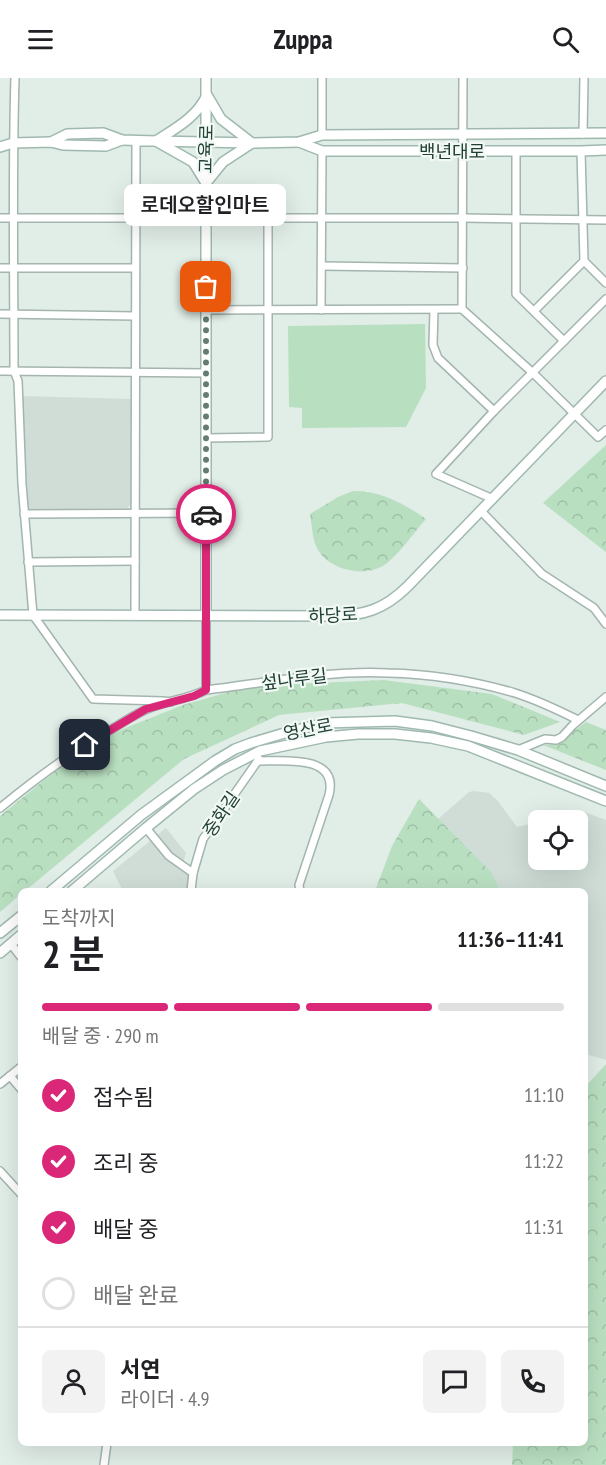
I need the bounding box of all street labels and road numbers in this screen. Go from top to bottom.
street label: 교육로 [194,124,218,174]
street label: 백년대로 [419,140,485,163]
street label: 하당로 [308,602,358,628]
street label: 섶나루길 [260,664,328,694]
street label: 영산로 [281,713,335,745]
street label: 중화길 [198,787,244,841]

